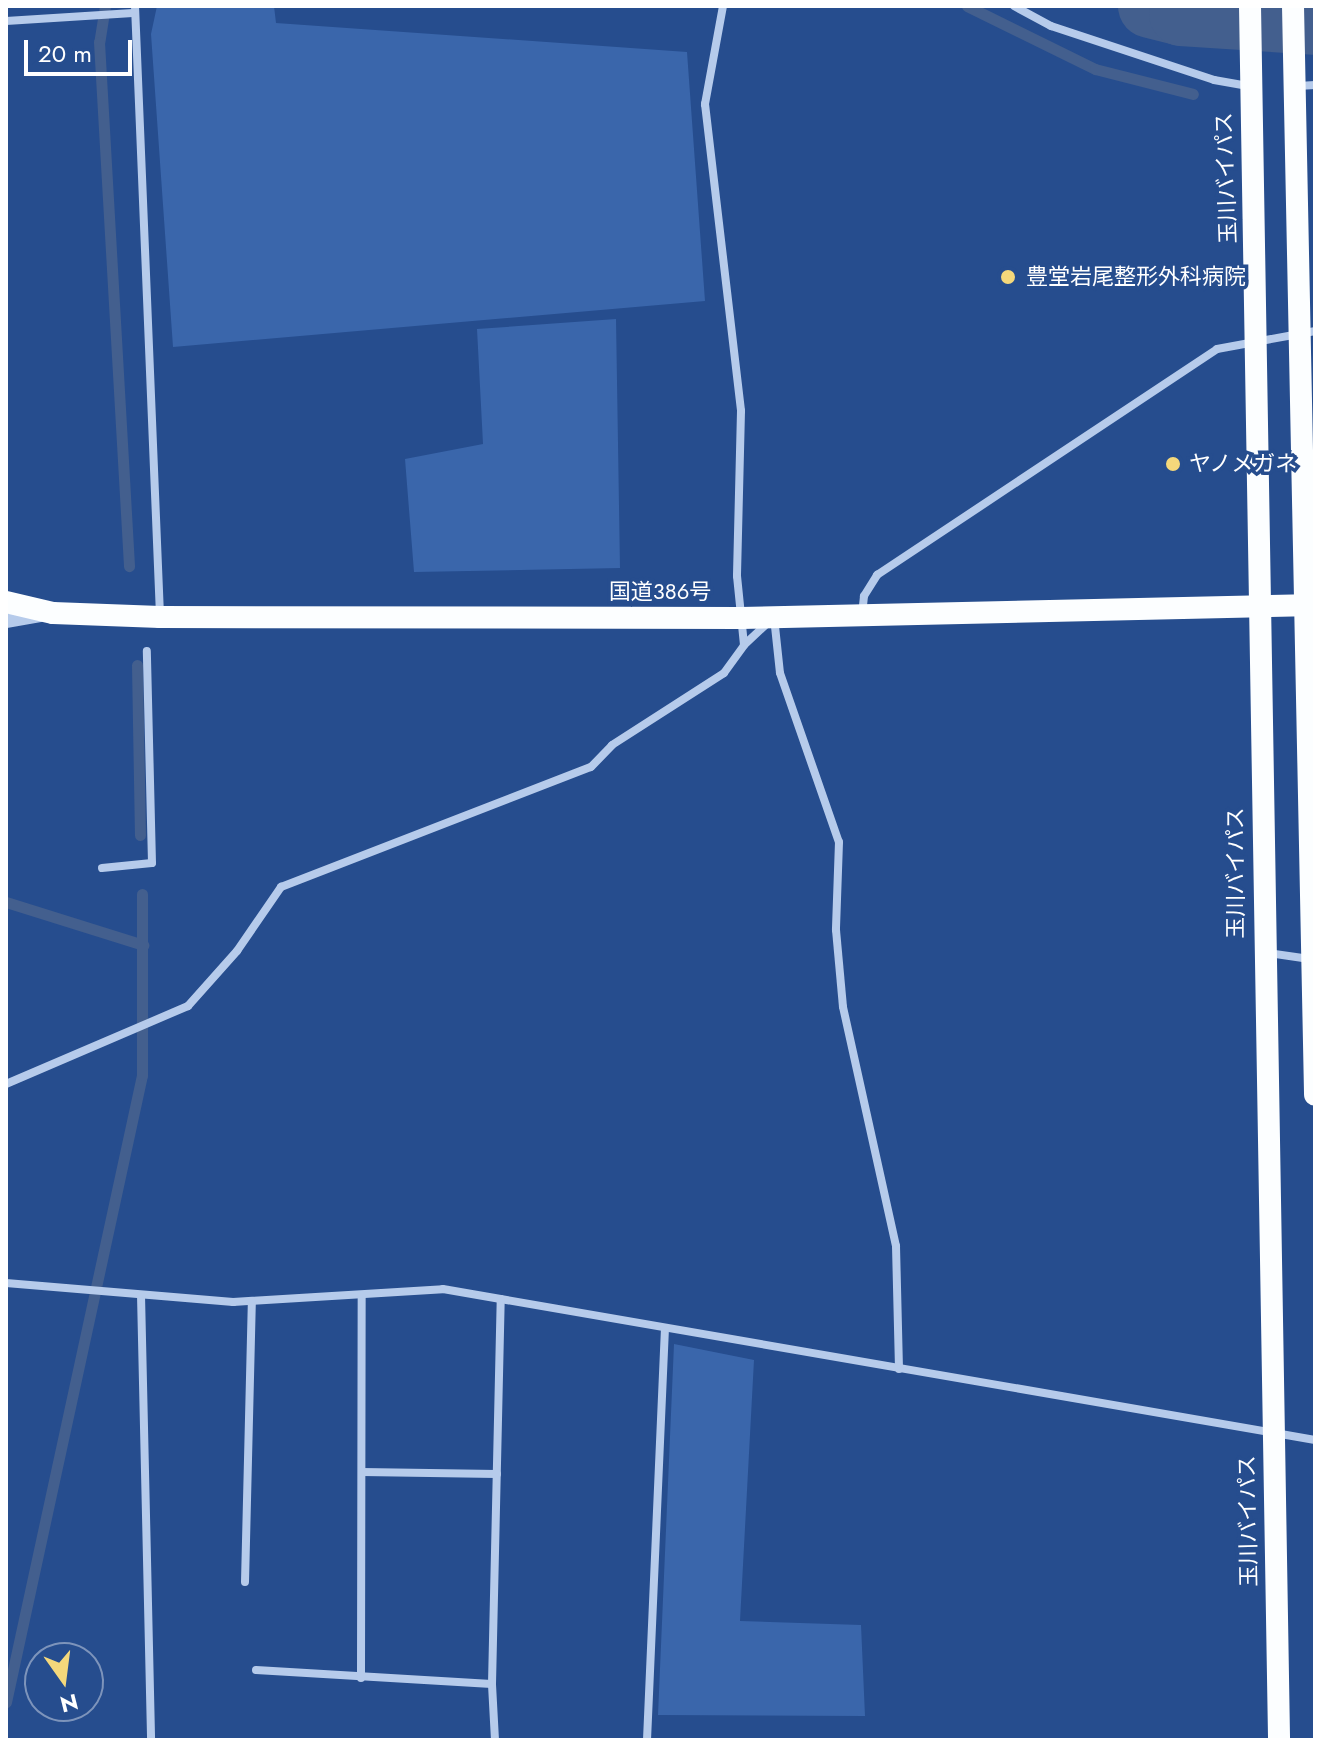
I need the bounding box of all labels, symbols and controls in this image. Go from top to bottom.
scale bar [28,24,136,74]
text: 20 m [38,36,92,71]
street label: 玉川バイパス [1211,112,1241,244]
place label: 豊堂岩尾整形外科病院 [1026,264,1246,290]
marker: 豊堂岩尾整形外科病院 [997,266,1019,288]
place label: ヤノメガネ [1189,451,1299,477]
marker: ヤノメガネ [1164,455,1182,473]
street label: 国道386号 [609,579,711,605]
street label: 玉川バイパス [1223,807,1249,939]
street label: 玉川バイパス [1234,1455,1262,1587]
north arrow [24,1642,104,1722]
text: N [57,1686,82,1721]

